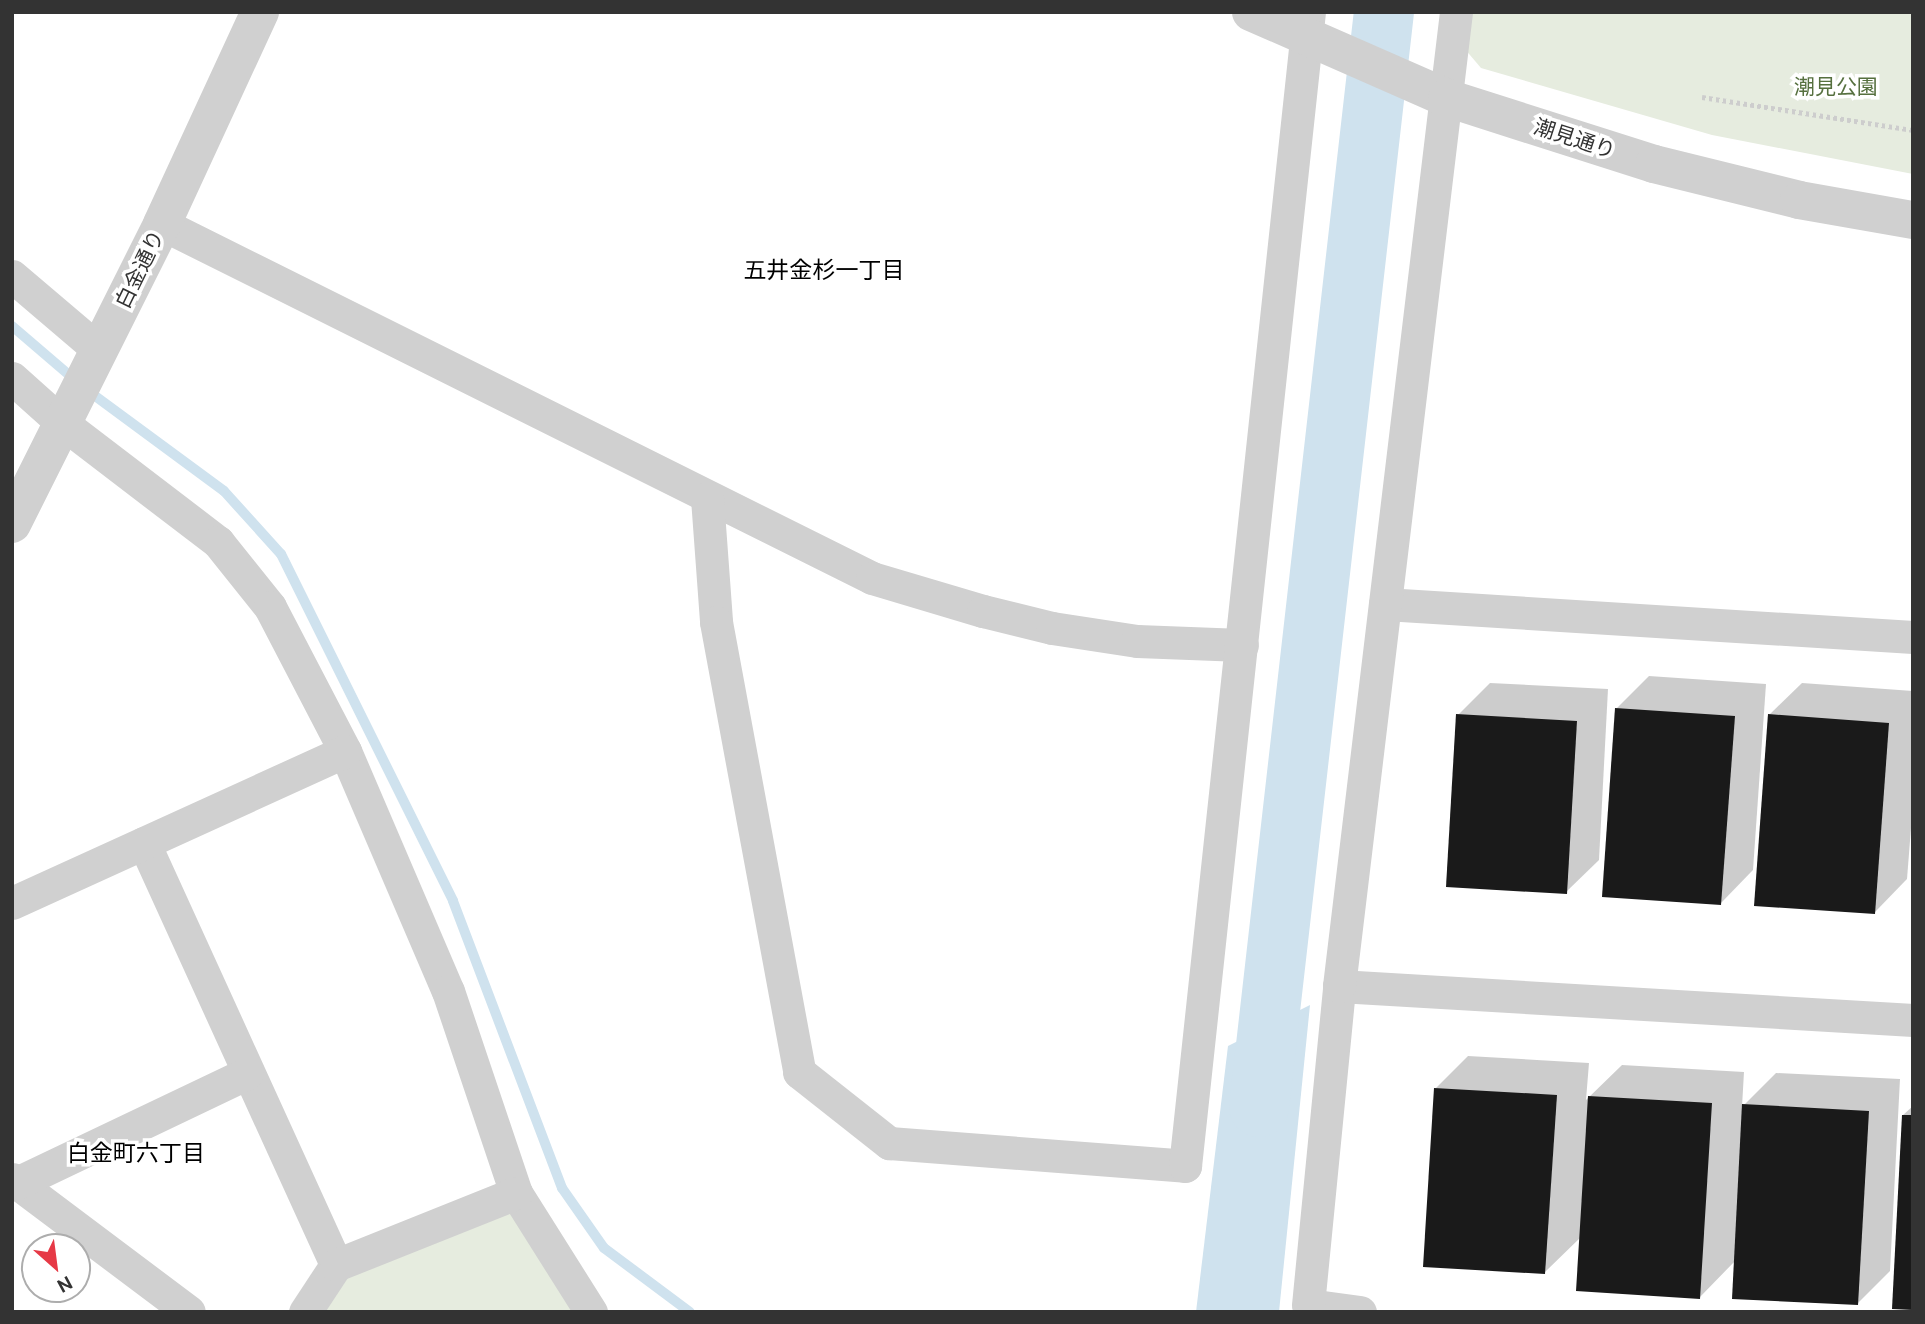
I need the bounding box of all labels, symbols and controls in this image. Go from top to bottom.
park label: 潮見公園 [1794,73,1878,99]
street label: 潮見通り [1531,113,1619,163]
street label: 白金通り [109,226,169,312]
district label: 五井金杉一丁目 [744,256,904,284]
district label: 白金町六丁目 [67,1139,205,1167]
north arrow [21,1233,91,1303]
text: N [53,1272,76,1298]

